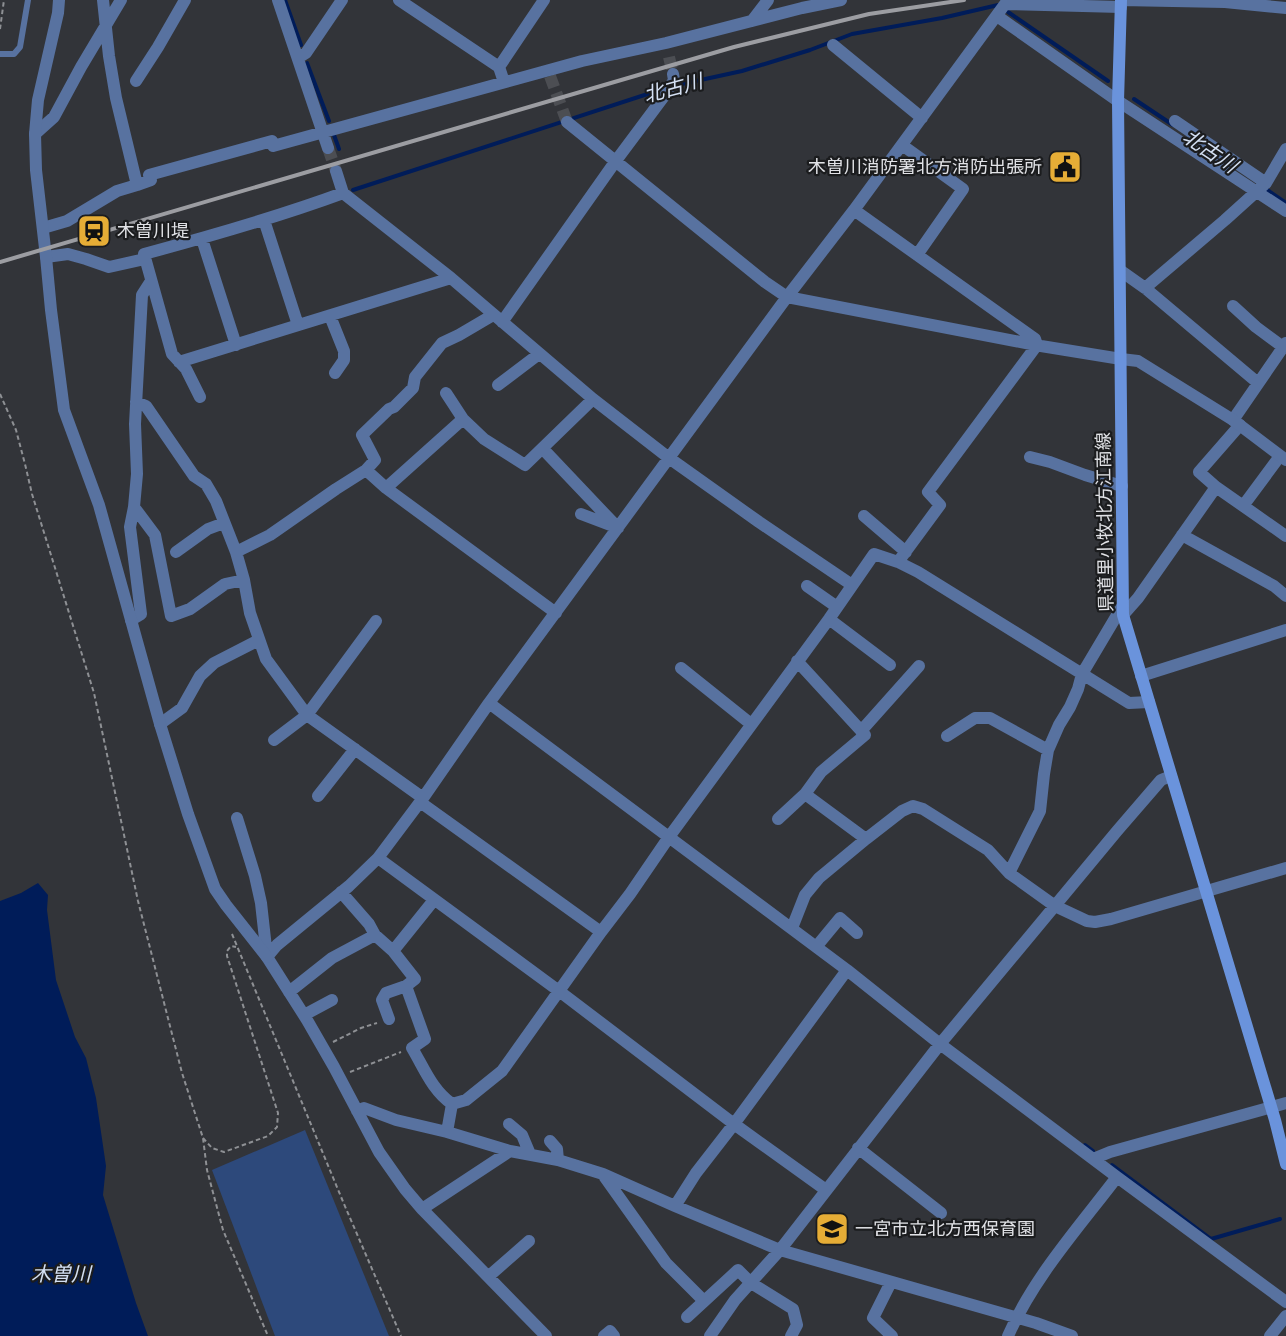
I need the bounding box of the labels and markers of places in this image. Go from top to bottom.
public building icon: 木曽川消防署北方消防出張所 [1047,149,1083,185]
place label: 木曽川消防署北方消防出張所 [808,156,1042,177]
station icon: 木曽川堤 [76,213,112,249]
place label: 木曽川堤 [117,220,189,241]
school or university icon: 一宮市立北方西保育園 [814,1211,850,1247]
place label: 一宮市立北方西保育園 [855,1218,1035,1239]

